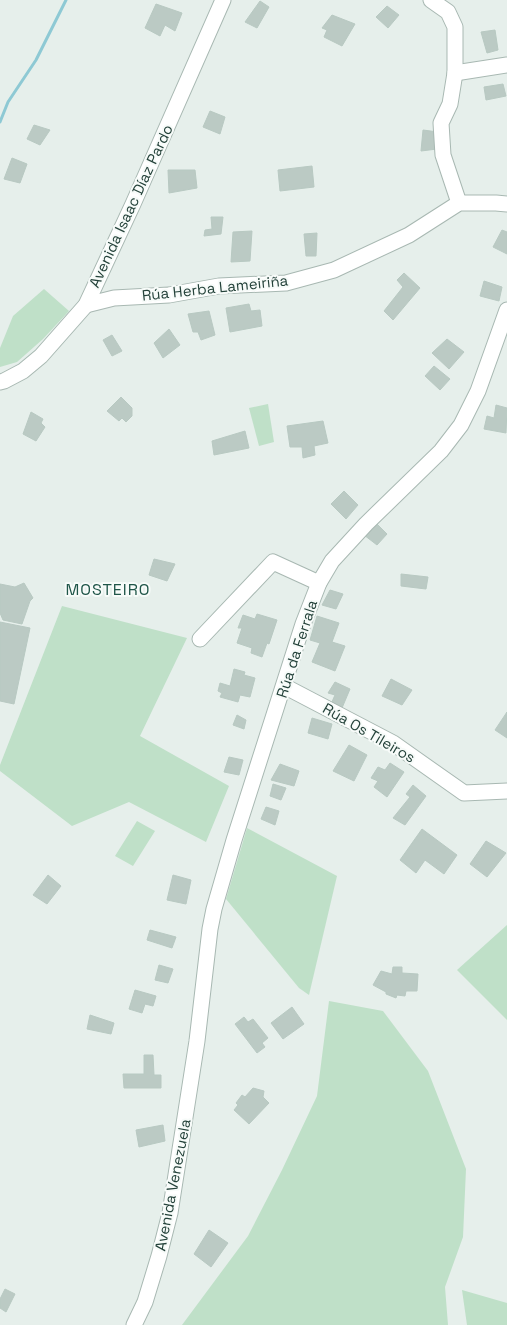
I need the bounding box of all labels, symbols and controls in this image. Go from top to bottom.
street label: Avenida Isaac Díaz Pardo [84,121,177,290]
street label: Rúa Herba Lameiriña [141,270,289,305]
district label: MOSTEIRO [66,579,151,600]
street label: Rúa da Ferrala [272,597,321,700]
street label: Rúa Os Tileiros [320,698,419,767]
street label: Avenida Venezuela [150,1117,195,1253]

